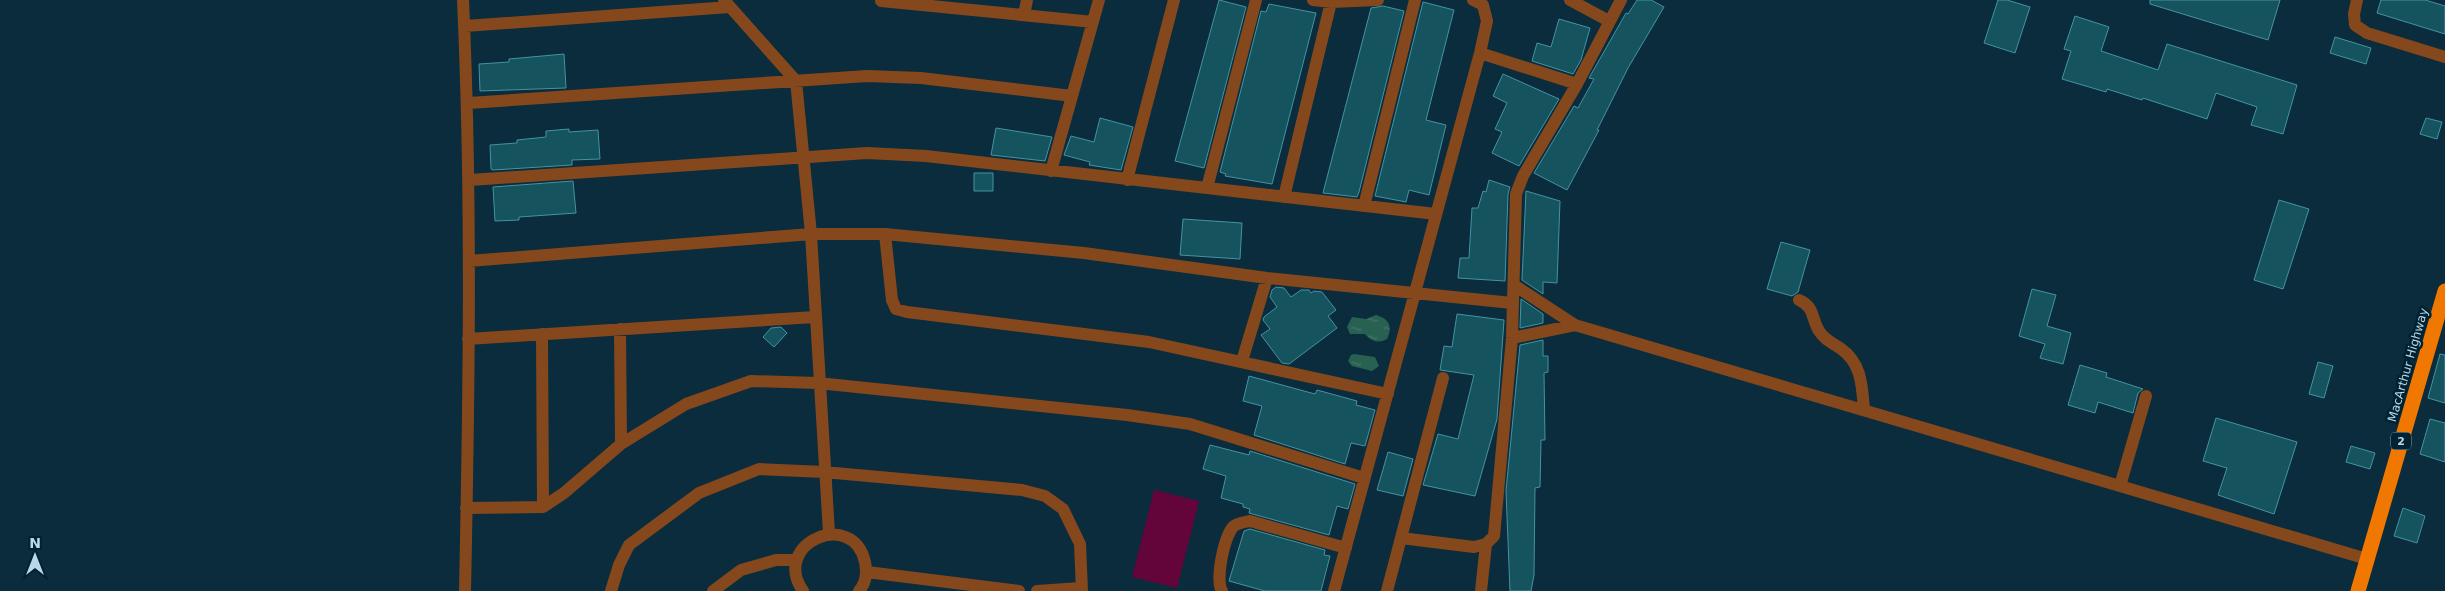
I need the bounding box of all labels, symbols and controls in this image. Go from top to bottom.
street label: MacArthur Highway [2385,306,2431,424]
road number: 2 [2391,432,2411,450]
north arrow [10,531,60,581]
text: N [29,535,41,551]

